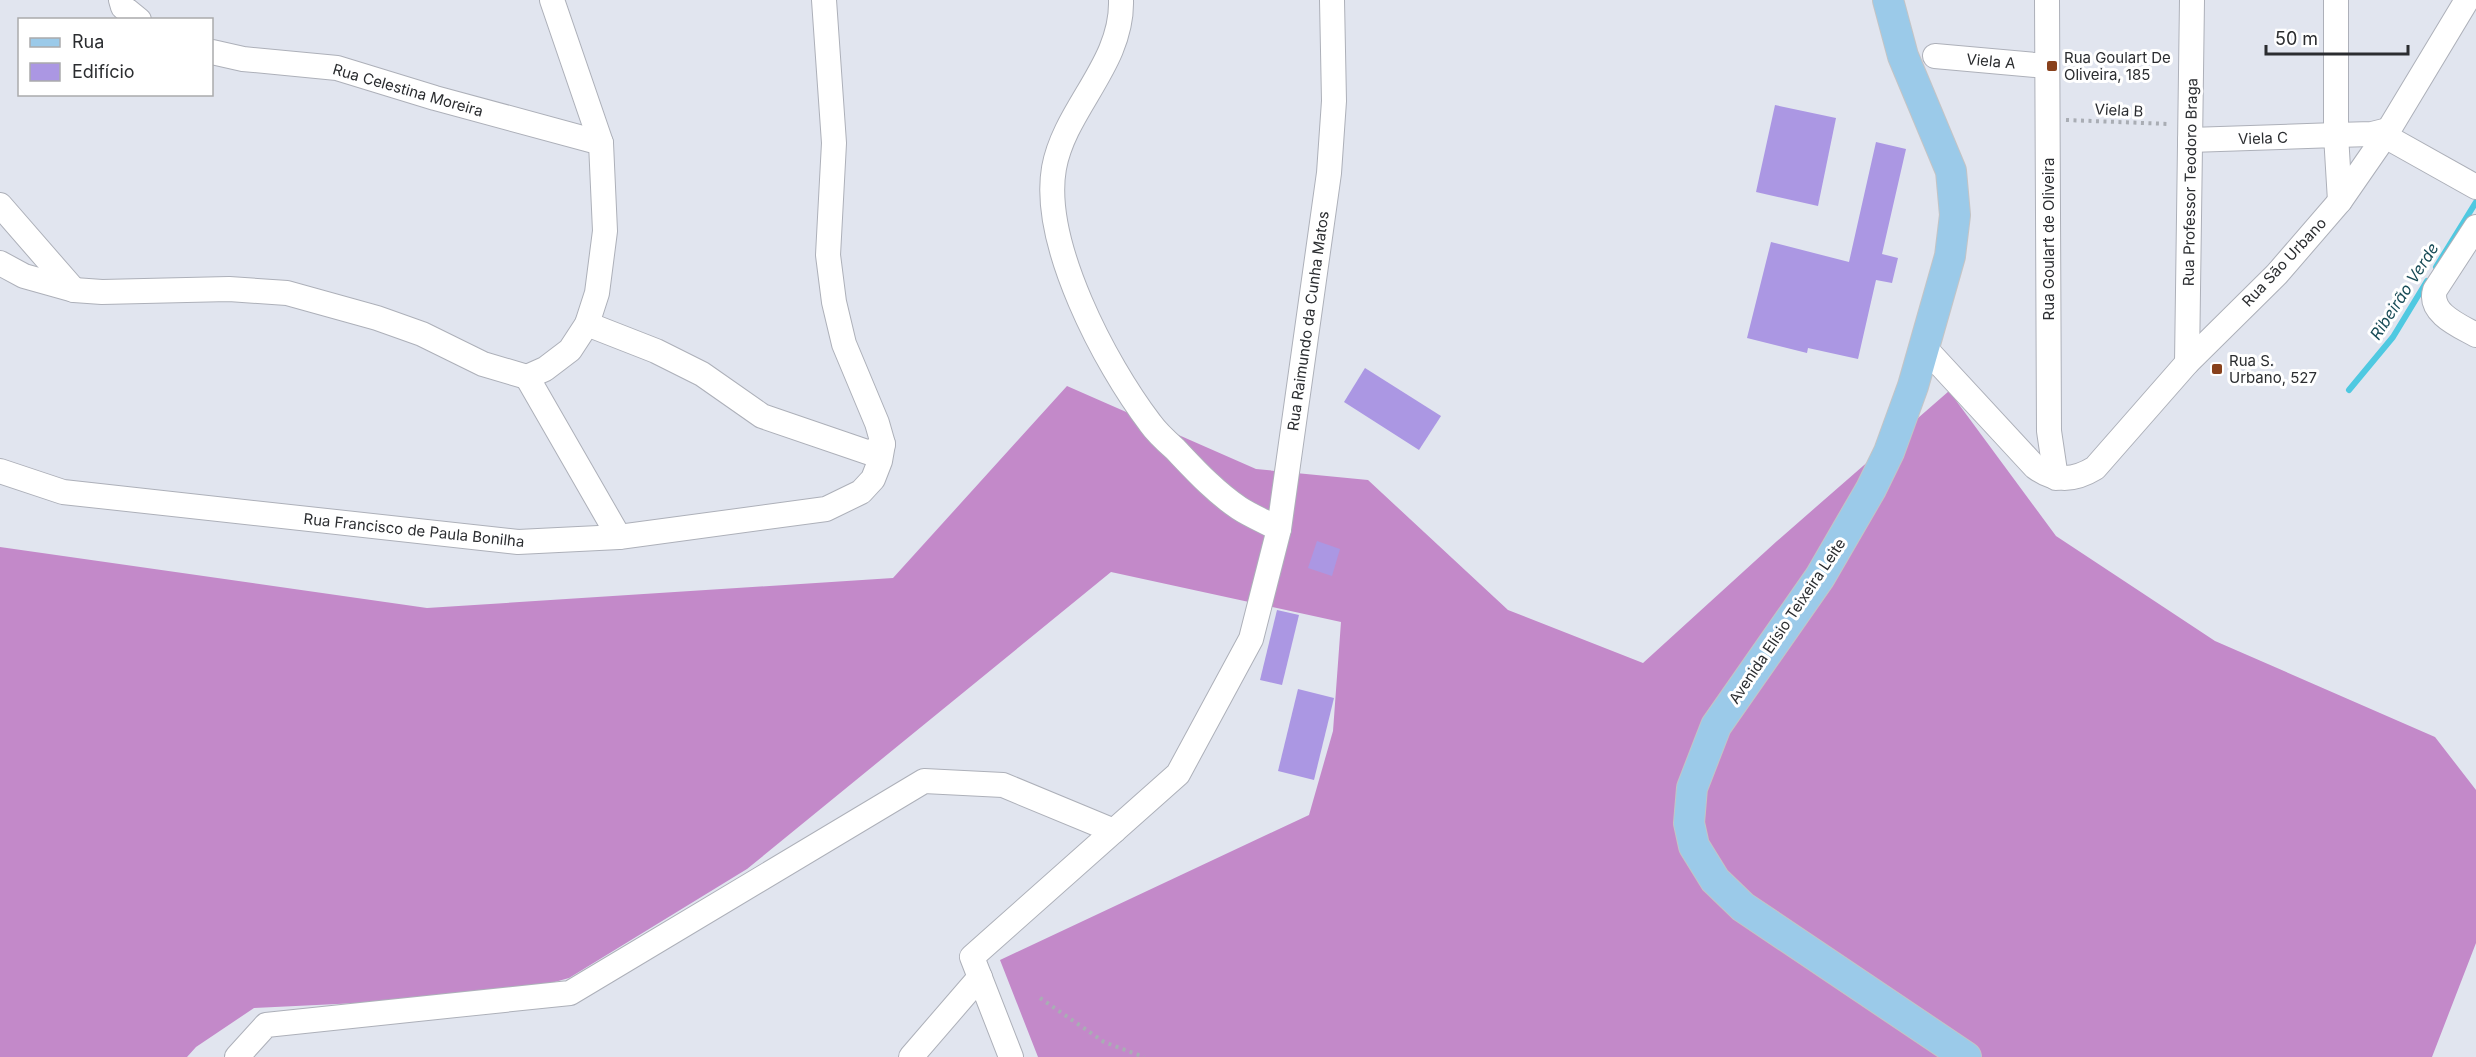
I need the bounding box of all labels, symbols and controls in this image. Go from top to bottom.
legend [18,18,213,96]
scale bar [2266,18,2408,56]
text: 50 m [2275,28,2318,49]
text: Rua [72,31,104,52]
place label: Rua Goulart De Oliveira, 185 [2064,48,2171,84]
street label: Viela A [1966,49,2016,73]
street label: Rua Celestina Moreira [331,59,485,121]
marker: Rua Goulart De Oliveira, 185 [2045,59,2059,73]
text: Edifício [72,61,135,82]
street label: Rua Professor Teodoro Braga [2179,78,2201,286]
street label: Viela B [2094,99,2144,121]
street label: Viela C [2238,128,2288,148]
street label: Rua Goulart de Oliveira [2039,158,2058,320]
street label: Rua Raimundo da Cunha Matos [1283,210,1333,432]
street label: Rua São Urbano [2238,213,2330,311]
water label: Ribeirão Verde [2365,239,2443,343]
place label: Rua S. Urbano, 527 [2229,351,2317,387]
marker: Rua S. Urbano, 527 [2210,362,2224,376]
street label: Rua Francisco de Paula Bonilha [303,509,525,551]
street label: Avenida Elísio Teixeira Leite [1725,535,1849,707]

